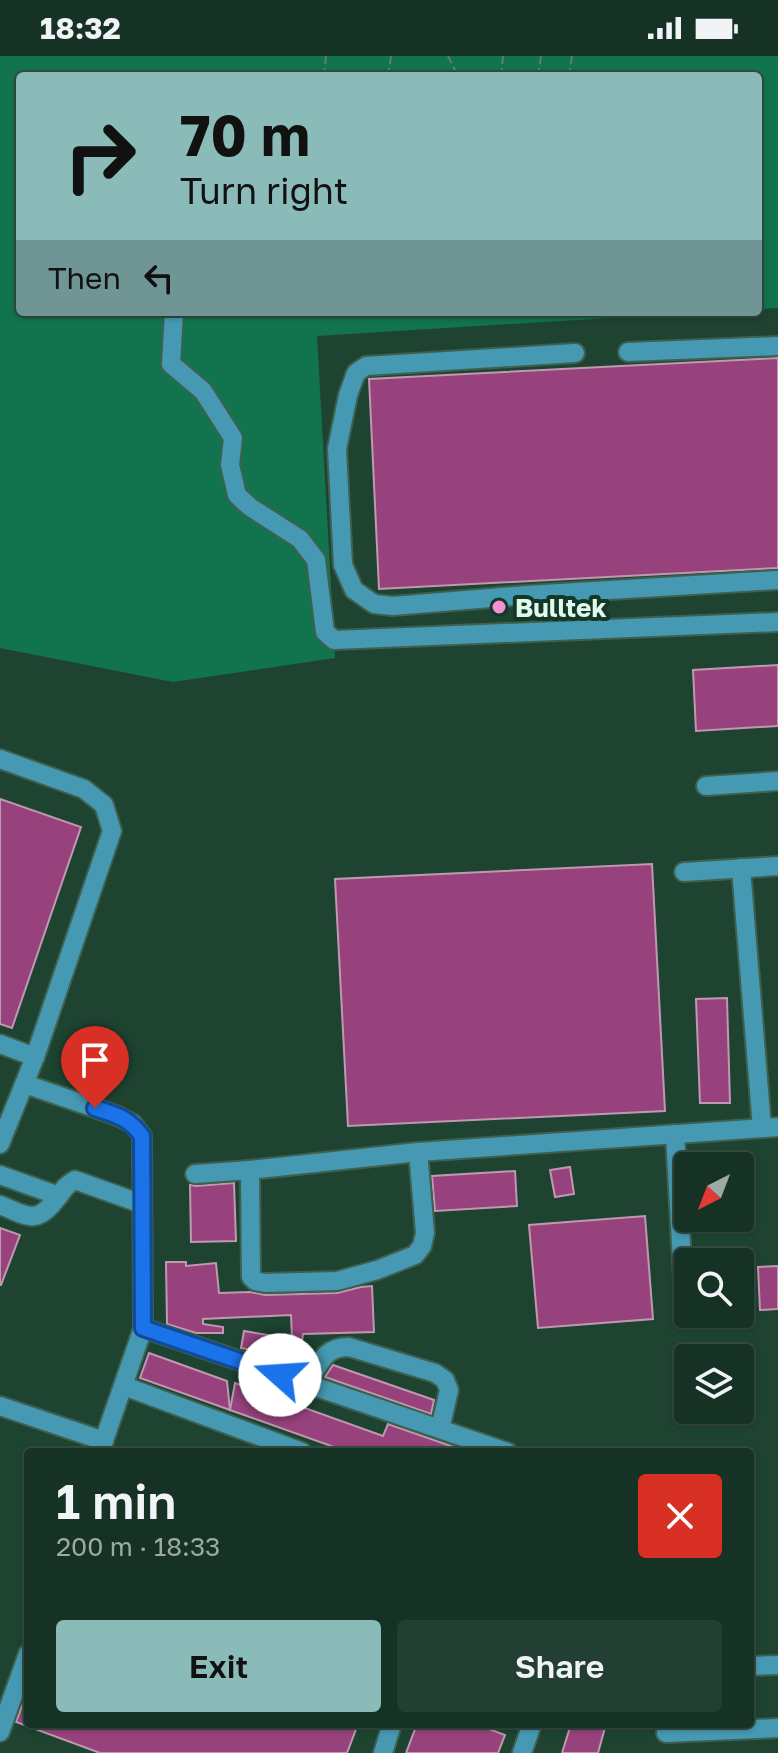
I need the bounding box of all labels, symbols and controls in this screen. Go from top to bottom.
text: 18:32 [40,10,121,46]
text: 70 m [180,101,310,168]
icon: right [48,104,152,208]
text: Turn right [180,169,348,212]
icon: left [137,256,181,300]
text: Then [48,260,121,296]
place label: Bulltek [515,592,607,623]
marker: Bulltek [490,598,508,616]
pin [61,1026,129,1108]
icon: arrive [73,1038,117,1082]
north arrow [674,1152,754,1232]
map controls [674,1152,754,1424]
button: search [674,1248,754,1328]
position arrow [238,1333,322,1417]
button: layers [674,1344,754,1424]
text: 1 min [56,1472,176,1530]
button: close [638,1474,722,1558]
text: 200 m · 18:33 [56,1531,220,1562]
button: Exit [56,1620,381,1712]
button: Share [397,1620,722,1712]

